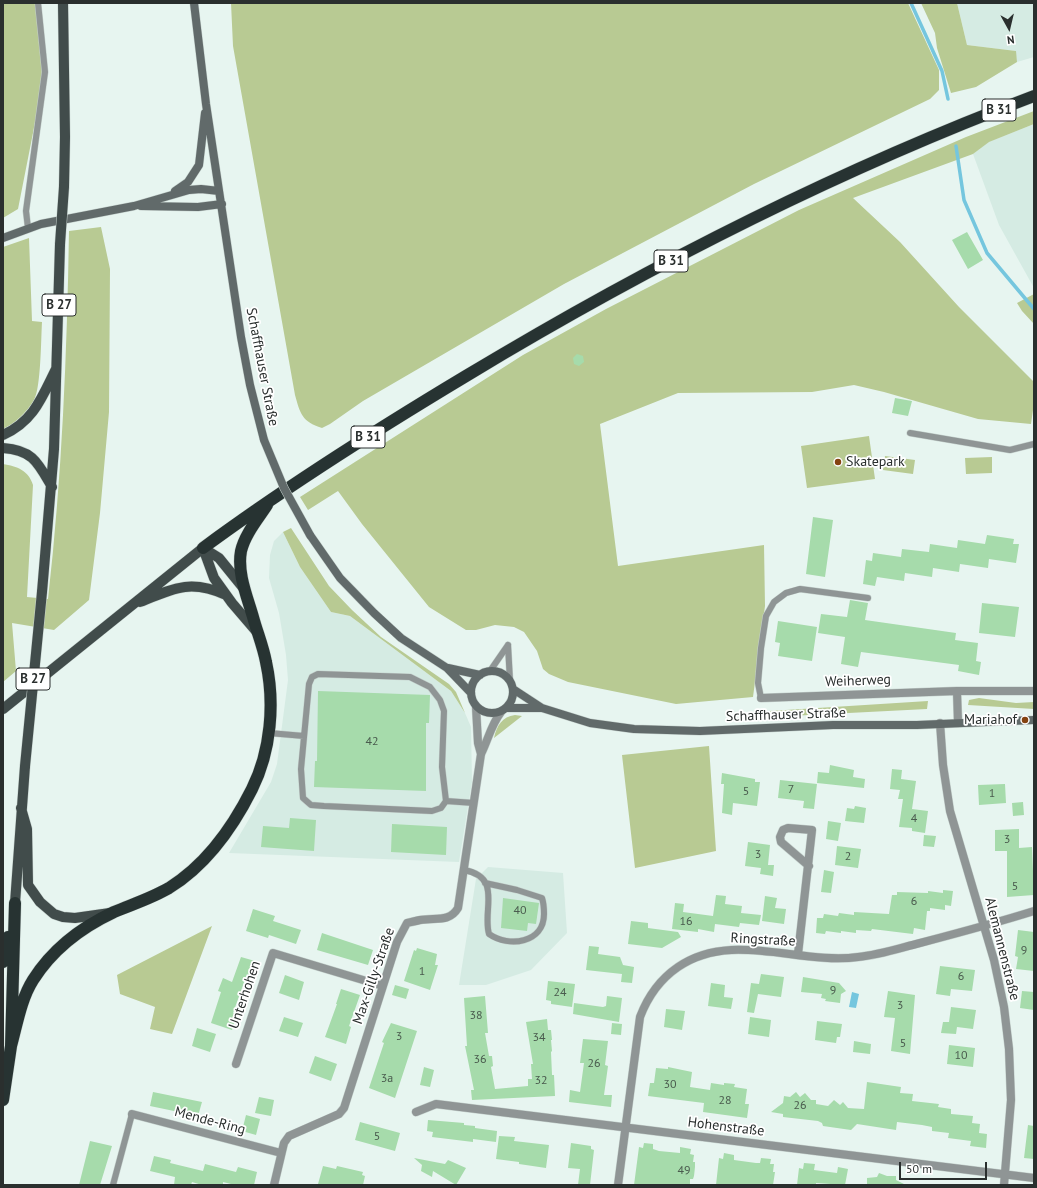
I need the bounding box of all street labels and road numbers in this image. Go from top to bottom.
road number: B 31 [982,99,1016,121]
road number: B 31 [654,250,688,272]
road number: B 27 [42,294,76,316]
street label: Schaffhauser Straße [242,306,282,428]
road number: B 31 [351,426,385,448]
road number: B 27 [16,668,50,690]
street label: Weiherweg [825,671,891,691]
street label: Schaffhauser Straße [726,705,846,725]
street label: Alemannenstraße [981,896,1023,1002]
street label: Max-Gilly-Straße [350,926,398,1026]
street label: Ringstraße [730,930,796,950]
street label: Unterhohen [226,959,264,1031]
street label: Mende-Ring [173,1103,247,1139]
street label: Hohenstraße [687,1114,765,1140]

